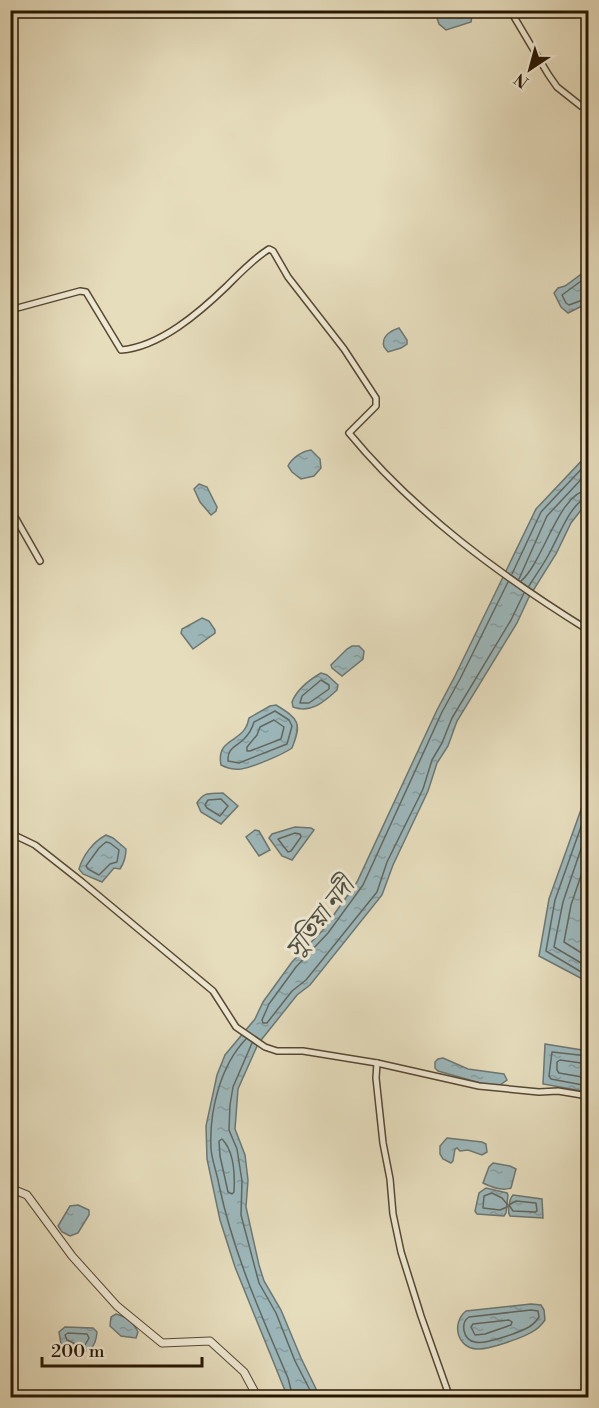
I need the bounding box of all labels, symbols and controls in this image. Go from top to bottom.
north arrow [500,39,560,99]
text: N [510,68,533,92]
water label: সুতিয়া নদী [279,869,363,965]
scale bar [42,1330,202,1368]
text: 200 m [51,1340,105,1363]

